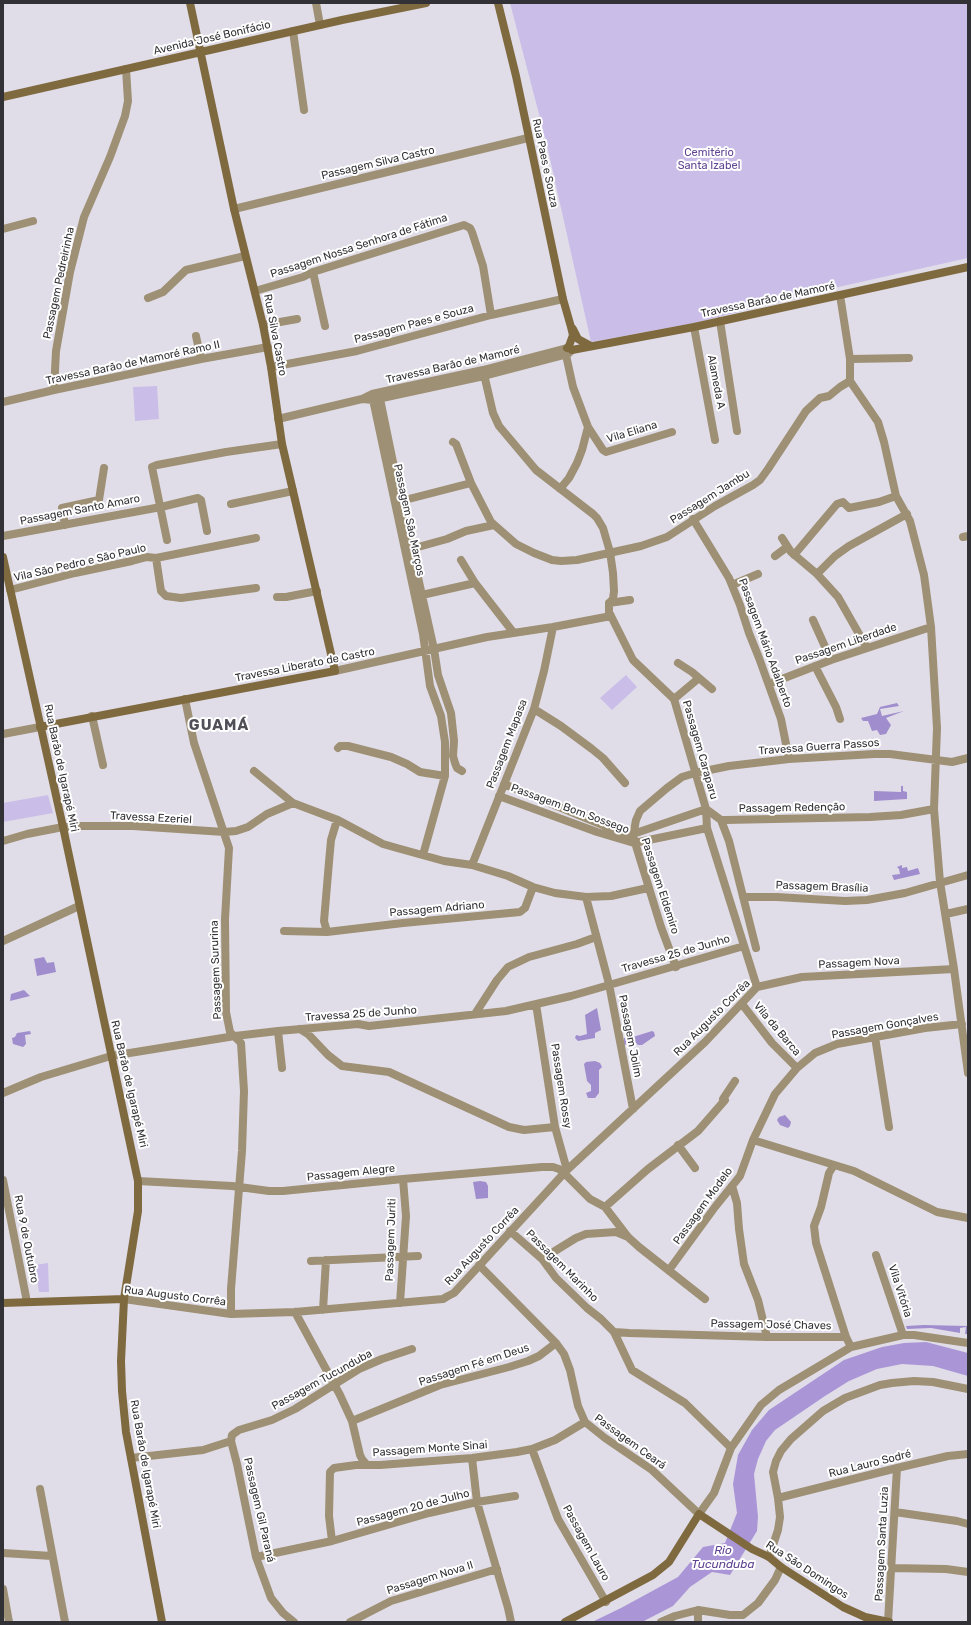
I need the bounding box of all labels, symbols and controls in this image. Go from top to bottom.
street label: Avenida José Bonifácio [152,18,272,58]
street label: Rua Paes e Souza [529,117,561,209]
street label: Passagem Silva Castro [320,144,436,182]
park label: Cemitério Santa Izabel [678,146,740,172]
street label: Passagem Nossa Senhora de Fátima [269,211,449,281]
street label: Passagem Pedreirinha [41,226,77,340]
street label: Travessa Barão de Mamoré [700,279,836,321]
street label: Rua Silva Castro [261,293,289,377]
street label: Passagem Paes e Souza [353,302,475,346]
street label: Travessa Barão de Mamoré Ramo II [45,338,221,388]
street label: Travessa Barão de Mamoré [385,343,521,387]
street label: Alameda A [704,354,728,410]
street label: Vila Eliana [605,418,659,446]
street label: Passagem São Marços [391,463,427,577]
street label: Passagem Jambu [668,467,752,527]
street label: Passagem Santo Amaro [19,492,141,528]
street label: Vila São Pedro e São Paulo [13,541,147,585]
street label: Passagem Mário Adalberto [735,577,795,709]
street label: Passagem Liberdade [794,620,898,668]
street label: Travessa Liberato de Castro [234,645,376,685]
street label: Passagem Mapasa [484,697,530,791]
street label: Passagem Caraparu [680,699,720,801]
street label: Rua Barão de Igarapé Miri [41,703,81,833]
district label: GUAMÁ [189,717,249,735]
street label: Travessa Guerra Passos [758,736,880,758]
street label: Passagem Bom Sossego [509,781,631,837]
street label: Passagem Redenção [739,800,845,816]
street label: Travessa Ezeriel [110,809,192,827]
street label: Passagem Eldemiro [638,836,682,936]
street label: Passagem Brasília [775,879,869,895]
street label: Passagem Adriano [389,898,485,920]
street label: Passagem Sururina [208,920,224,1020]
street label: Travessa 25 de Junho [620,932,732,976]
street label: Passagem Nova [818,954,900,972]
street label: Rua Augusto Corrêa [671,977,753,1059]
street label: Passagem Jolim [616,994,644,1078]
street label: Vila da Barca [751,999,803,1059]
street label: Travessa 25 de Junho [305,1004,417,1024]
street label: Passagem Gonçalves [830,1010,940,1042]
street label: Rua Barão de Igarapé Miri [108,1019,150,1149]
street label: Passagem Rossy [548,1042,574,1130]
street label: Passagem Alegre [306,1162,396,1184]
street label: Passagem Modelo [671,1165,735,1247]
street label: Rua 9 de Outubro [11,1194,41,1284]
street label: Passagem Juriti [383,1198,399,1282]
street label: Rua Augusto Corrêa [442,1204,522,1288]
street label: Passagem Marinho [523,1227,601,1305]
street label: Vila Vitória [885,1263,915,1319]
street label: Rua Augusto Corrêa [123,1283,227,1309]
street label: Passagem José Chaves [710,1317,832,1333]
street label: Passagem Fé em Deus [417,1341,531,1389]
street label: Passagem Tucunduba [269,1347,375,1413]
street label: Rua Barão de Igarapé Miri [127,1399,163,1529]
street label: Passagem Ceará [592,1412,668,1472]
street label: Passagem Monte Sinai [372,1438,488,1460]
street label: Rua Lauro Sodré [827,1447,913,1481]
street label: Passagem Gil Paraná [241,1456,277,1564]
street label: Passagem Santa Luzia [872,1486,892,1602]
street label: Passagem 20 de Julho [355,1487,471,1529]
street label: Passagem Lauro [560,1503,612,1583]
street label: Rua São Domingos [763,1538,851,1602]
water label: Rio Tucunduba [691,1544,755,1572]
street label: Passagem Nova II [385,1559,475,1597]

